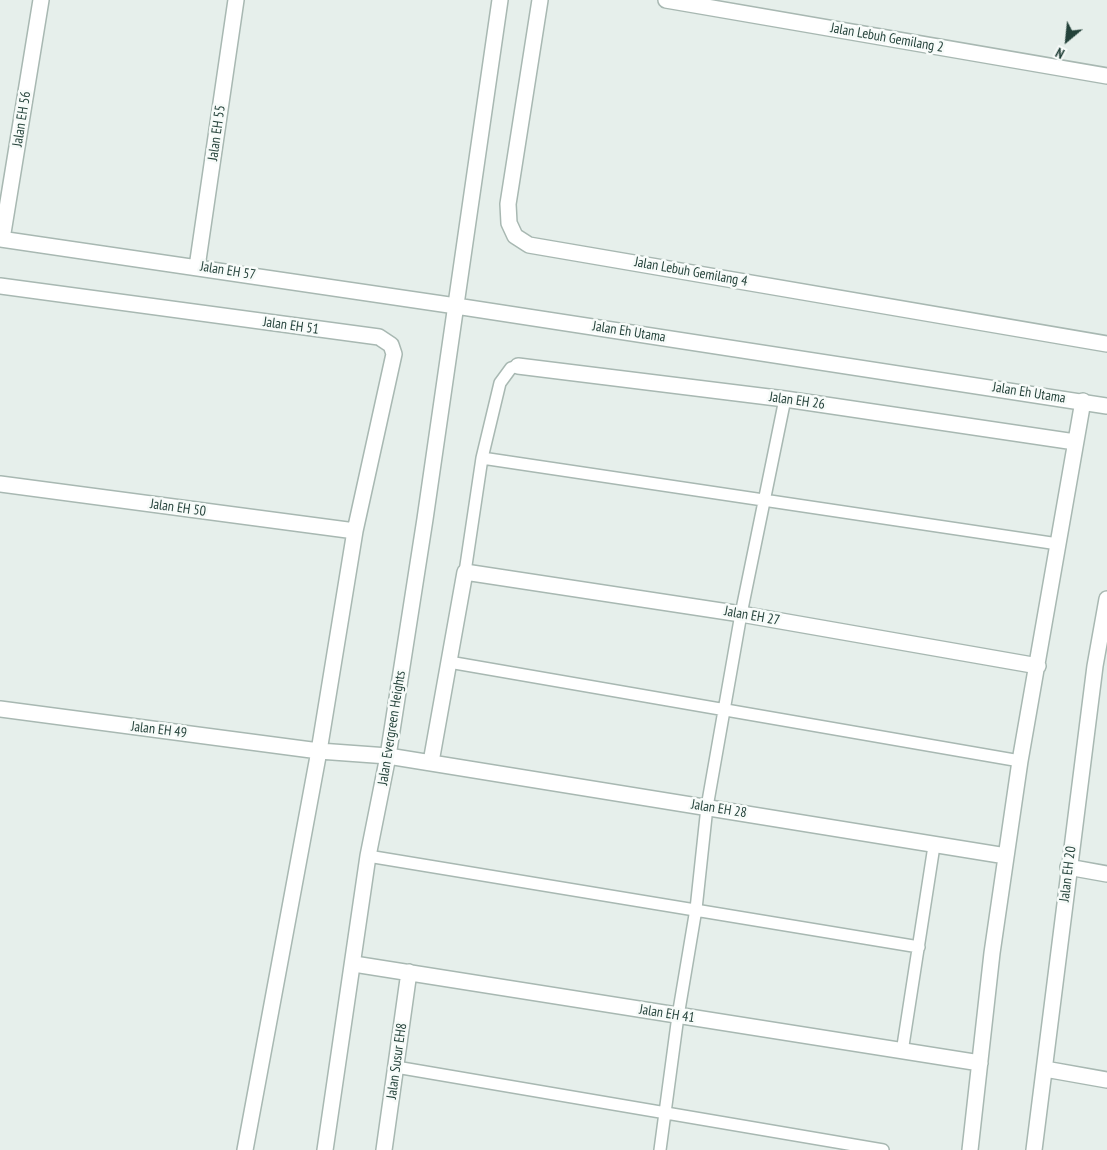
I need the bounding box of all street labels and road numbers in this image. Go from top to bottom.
street label: Jalan Lebuh Gemilang 2 [829,20,945,56]
street label: Jalan EH 56 [9,90,35,148]
street label: Jalan EH 55 [205,104,229,162]
street label: Jalan Lebuh Gemilang 4 [633,254,749,290]
street label: Jalan EH 57 [199,258,257,284]
street label: Jalan EH 51 [262,314,320,338]
street label: Jalan Eh Utama [591,318,667,346]
street label: Jalan Eh Utama [991,379,1067,407]
street label: Jalan EH 26 [768,389,826,413]
street label: Jalan EH 50 [149,496,207,520]
street label: Jalan EH 27 [723,603,781,629]
street label: Jalan Evergreen Heights [375,670,409,786]
street label: Jalan EH 49 [130,718,188,742]
street label: Jalan EH 28 [690,796,748,822]
street label: Jalan EH 20 [1056,845,1080,903]
street label: Jalan EH 41 [638,1001,696,1027]
street label: Jalan Susur EH8 [383,1022,411,1100]

